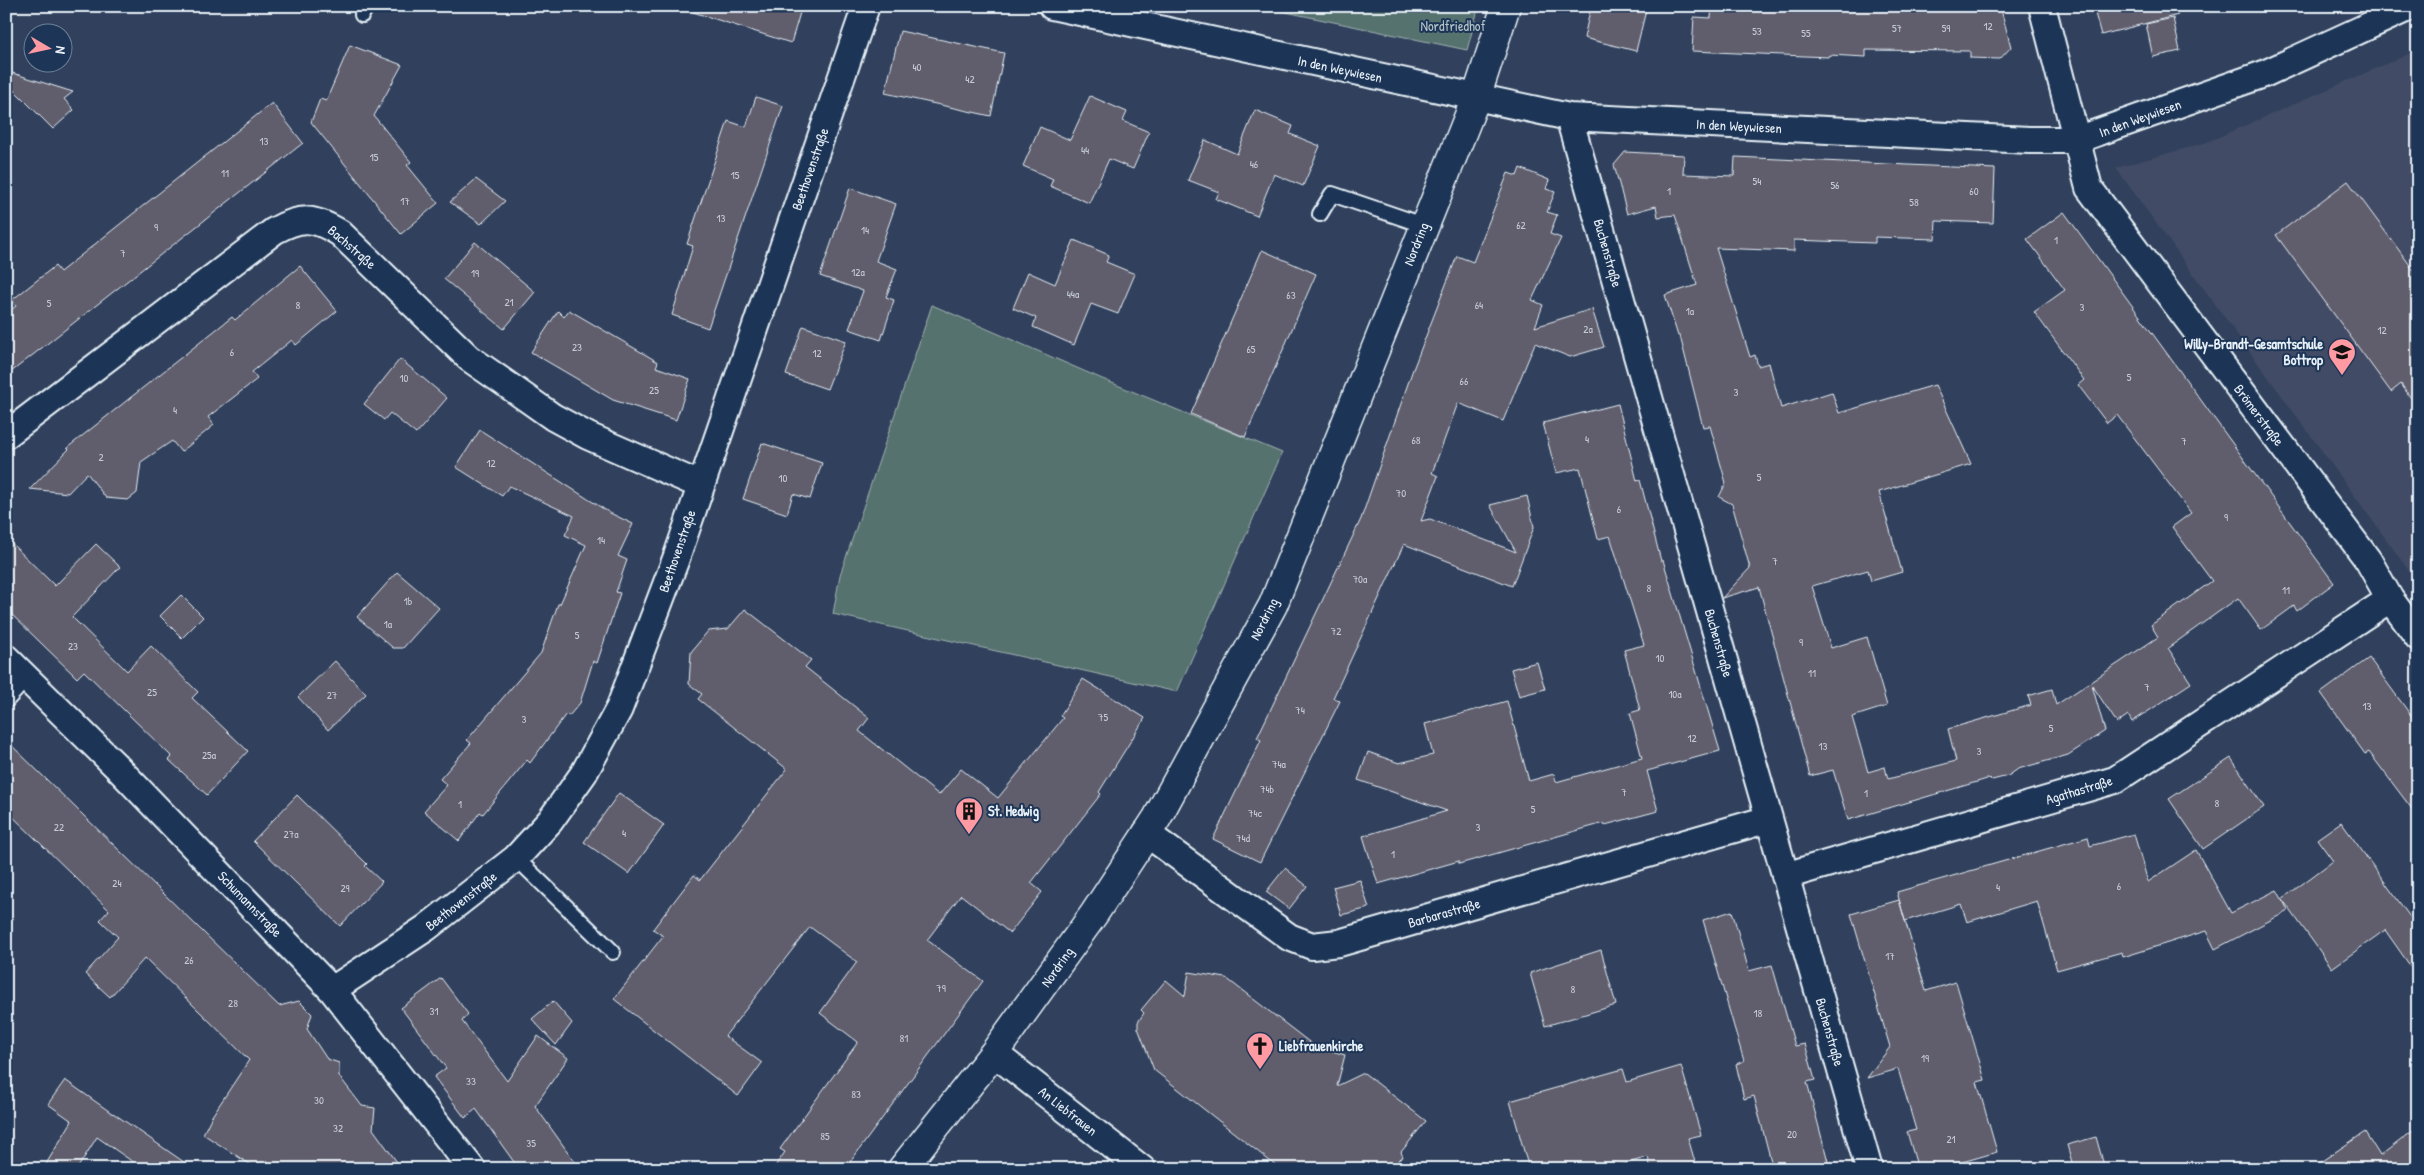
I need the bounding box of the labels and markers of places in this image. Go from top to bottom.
place label: Willy-Brandt-Gesamtschule Bottrop [2184,334,2324,371]
school or university icon: Willy-Brandt-Gesamtschule Bottrop [2327,337,2357,376]
building icon: St. Hedwig [954,796,984,835]
place label: St. Hedwig [988,801,1039,822]
church icon: Liebfrauenkirche [1245,1031,1275,1070]
place label: Liebfrauenkirche [1279,1036,1364,1055]

